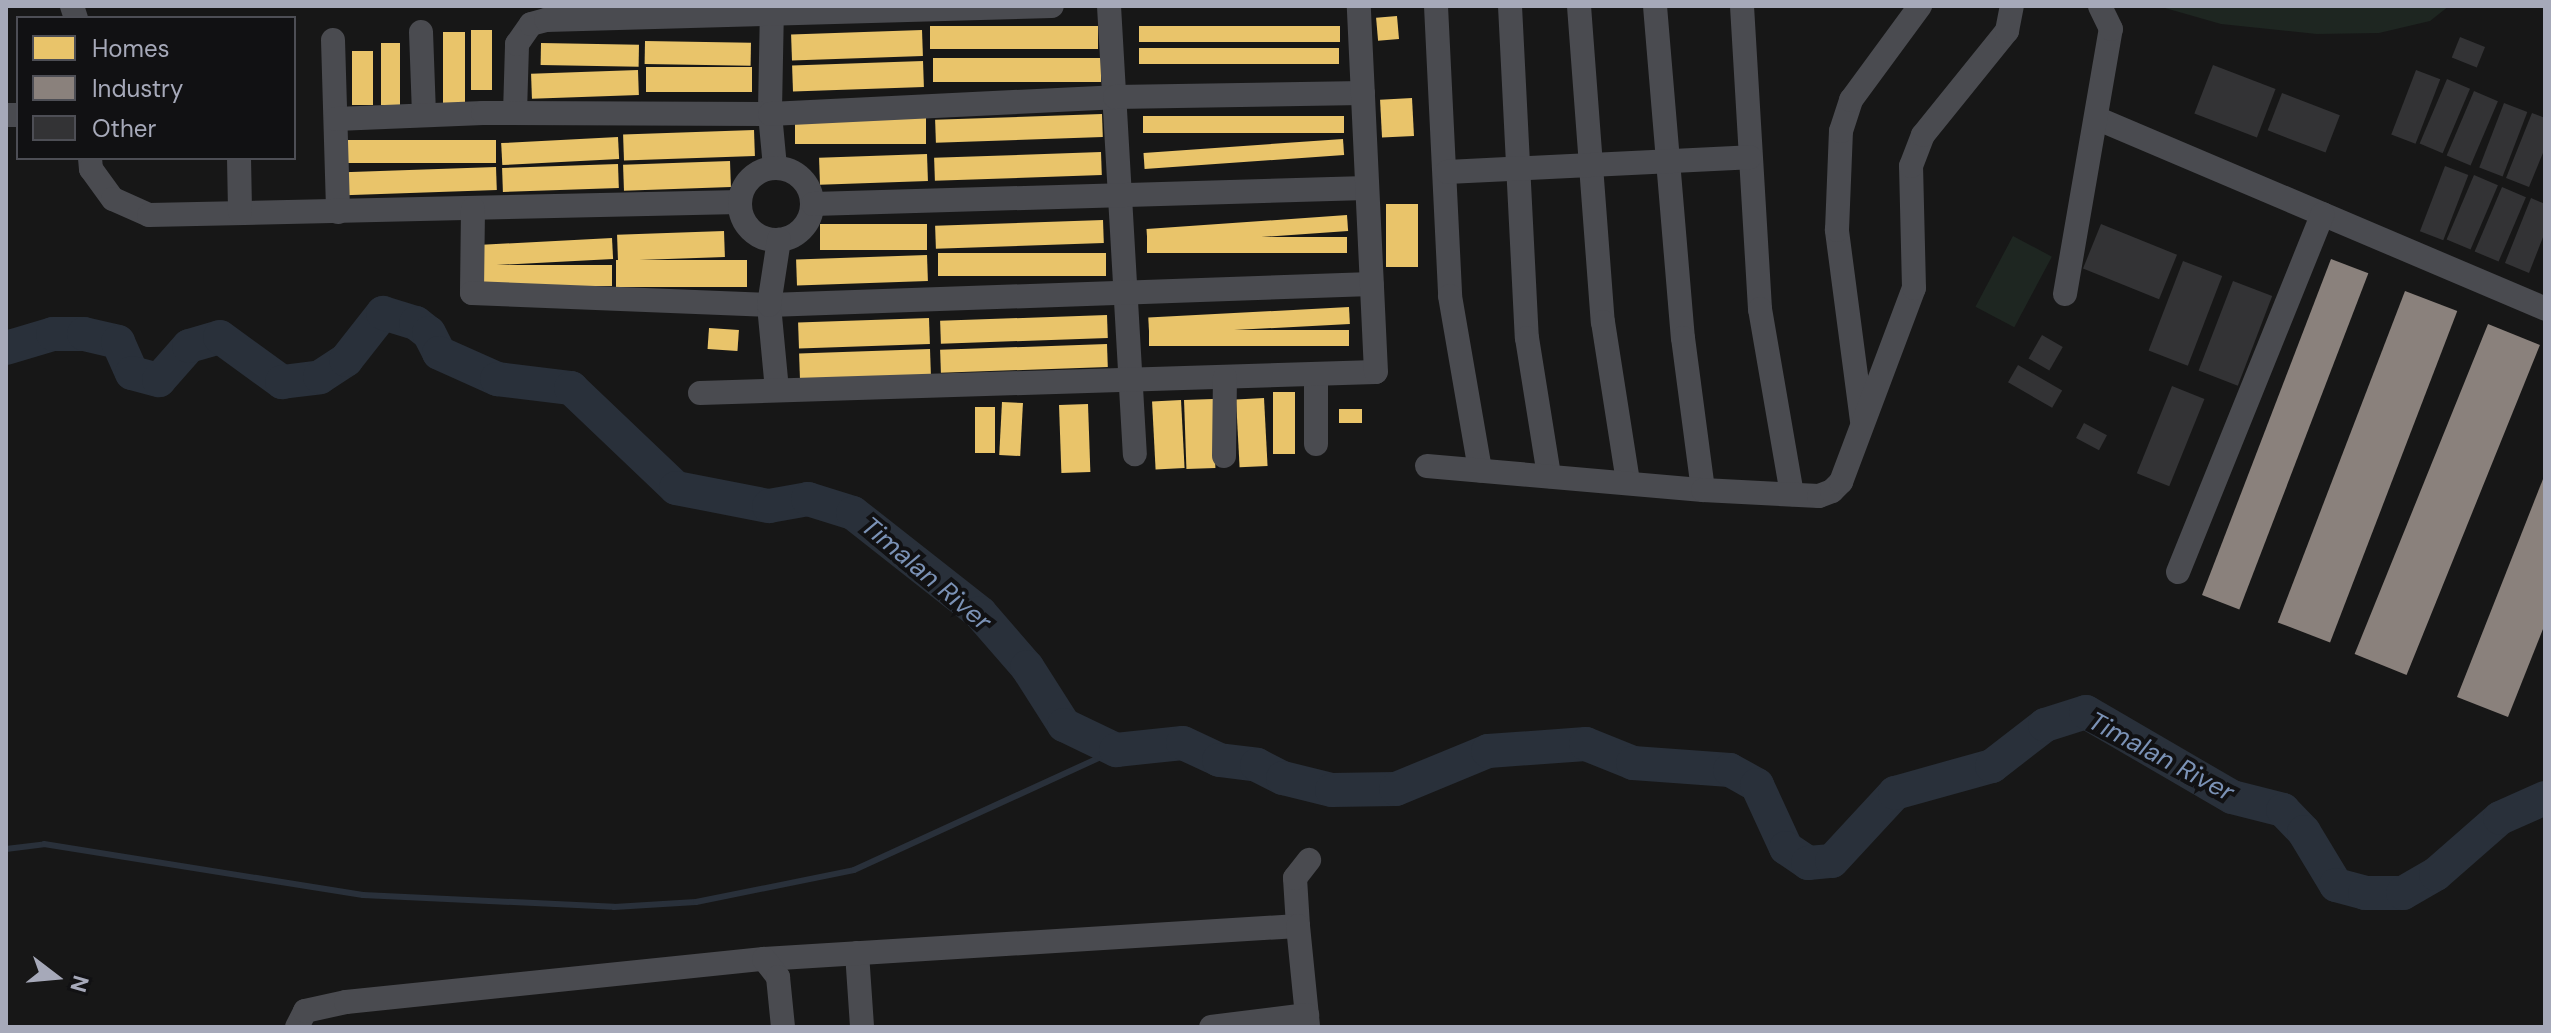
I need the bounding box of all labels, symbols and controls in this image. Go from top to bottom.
legend [16,16,296,160]
text: Homes [92,33,170,64]
text: Industry [92,73,183,104]
text: Other [92,113,156,144]
water label: Timalan River [855,511,997,637]
water label: Timalan River [2083,706,2239,808]
north arrow [16,937,96,1017]
text: N [63,972,96,995]

